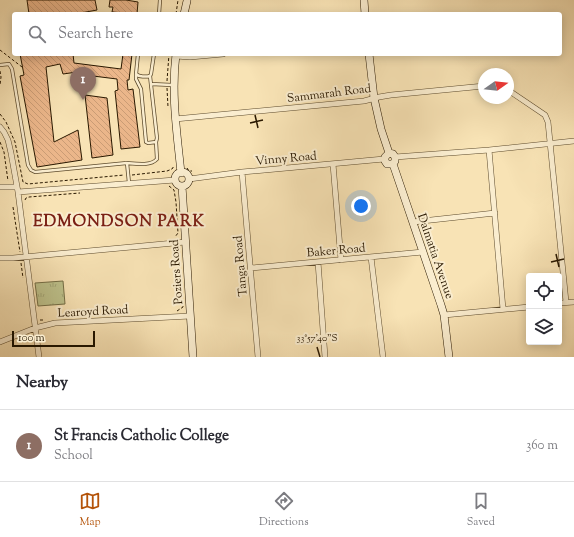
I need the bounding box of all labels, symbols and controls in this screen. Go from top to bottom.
search box [12,12,562,56]
icon: search [26,23,48,45]
text: Search here [58,24,133,45]
pin: 1 [70,67,96,100]
north arrow [478,68,514,104]
street label: Sammarah Road [286,80,372,108]
street label: Vinny Road [255,147,318,171]
your location [351,196,371,216]
district label: EDMONDSON PARK [33,211,205,234]
street label: Dalmatia Avenue [412,211,458,302]
street label: Tanga Road [229,235,253,297]
street label: Poziers Road [166,239,188,305]
street label: Baker Road [306,239,366,263]
map controls [526,273,562,345]
button: locate [526,273,562,309]
street label: Learoyd Road [57,301,129,323]
button: layers [526,309,562,345]
scale bar [12,329,95,348]
text: 100 m [18,330,45,346]
text: 33°57'40"S [297,331,337,346]
text: Nearby [16,371,68,395]
text: St Francis Catholic College [54,426,229,447]
text: 1 [27,437,31,455]
text: 360 m [526,437,558,455]
text: School [54,447,93,465]
tab: Map [79,490,101,530]
tab: Directions [259,490,309,530]
tab: Saved [467,490,495,530]

